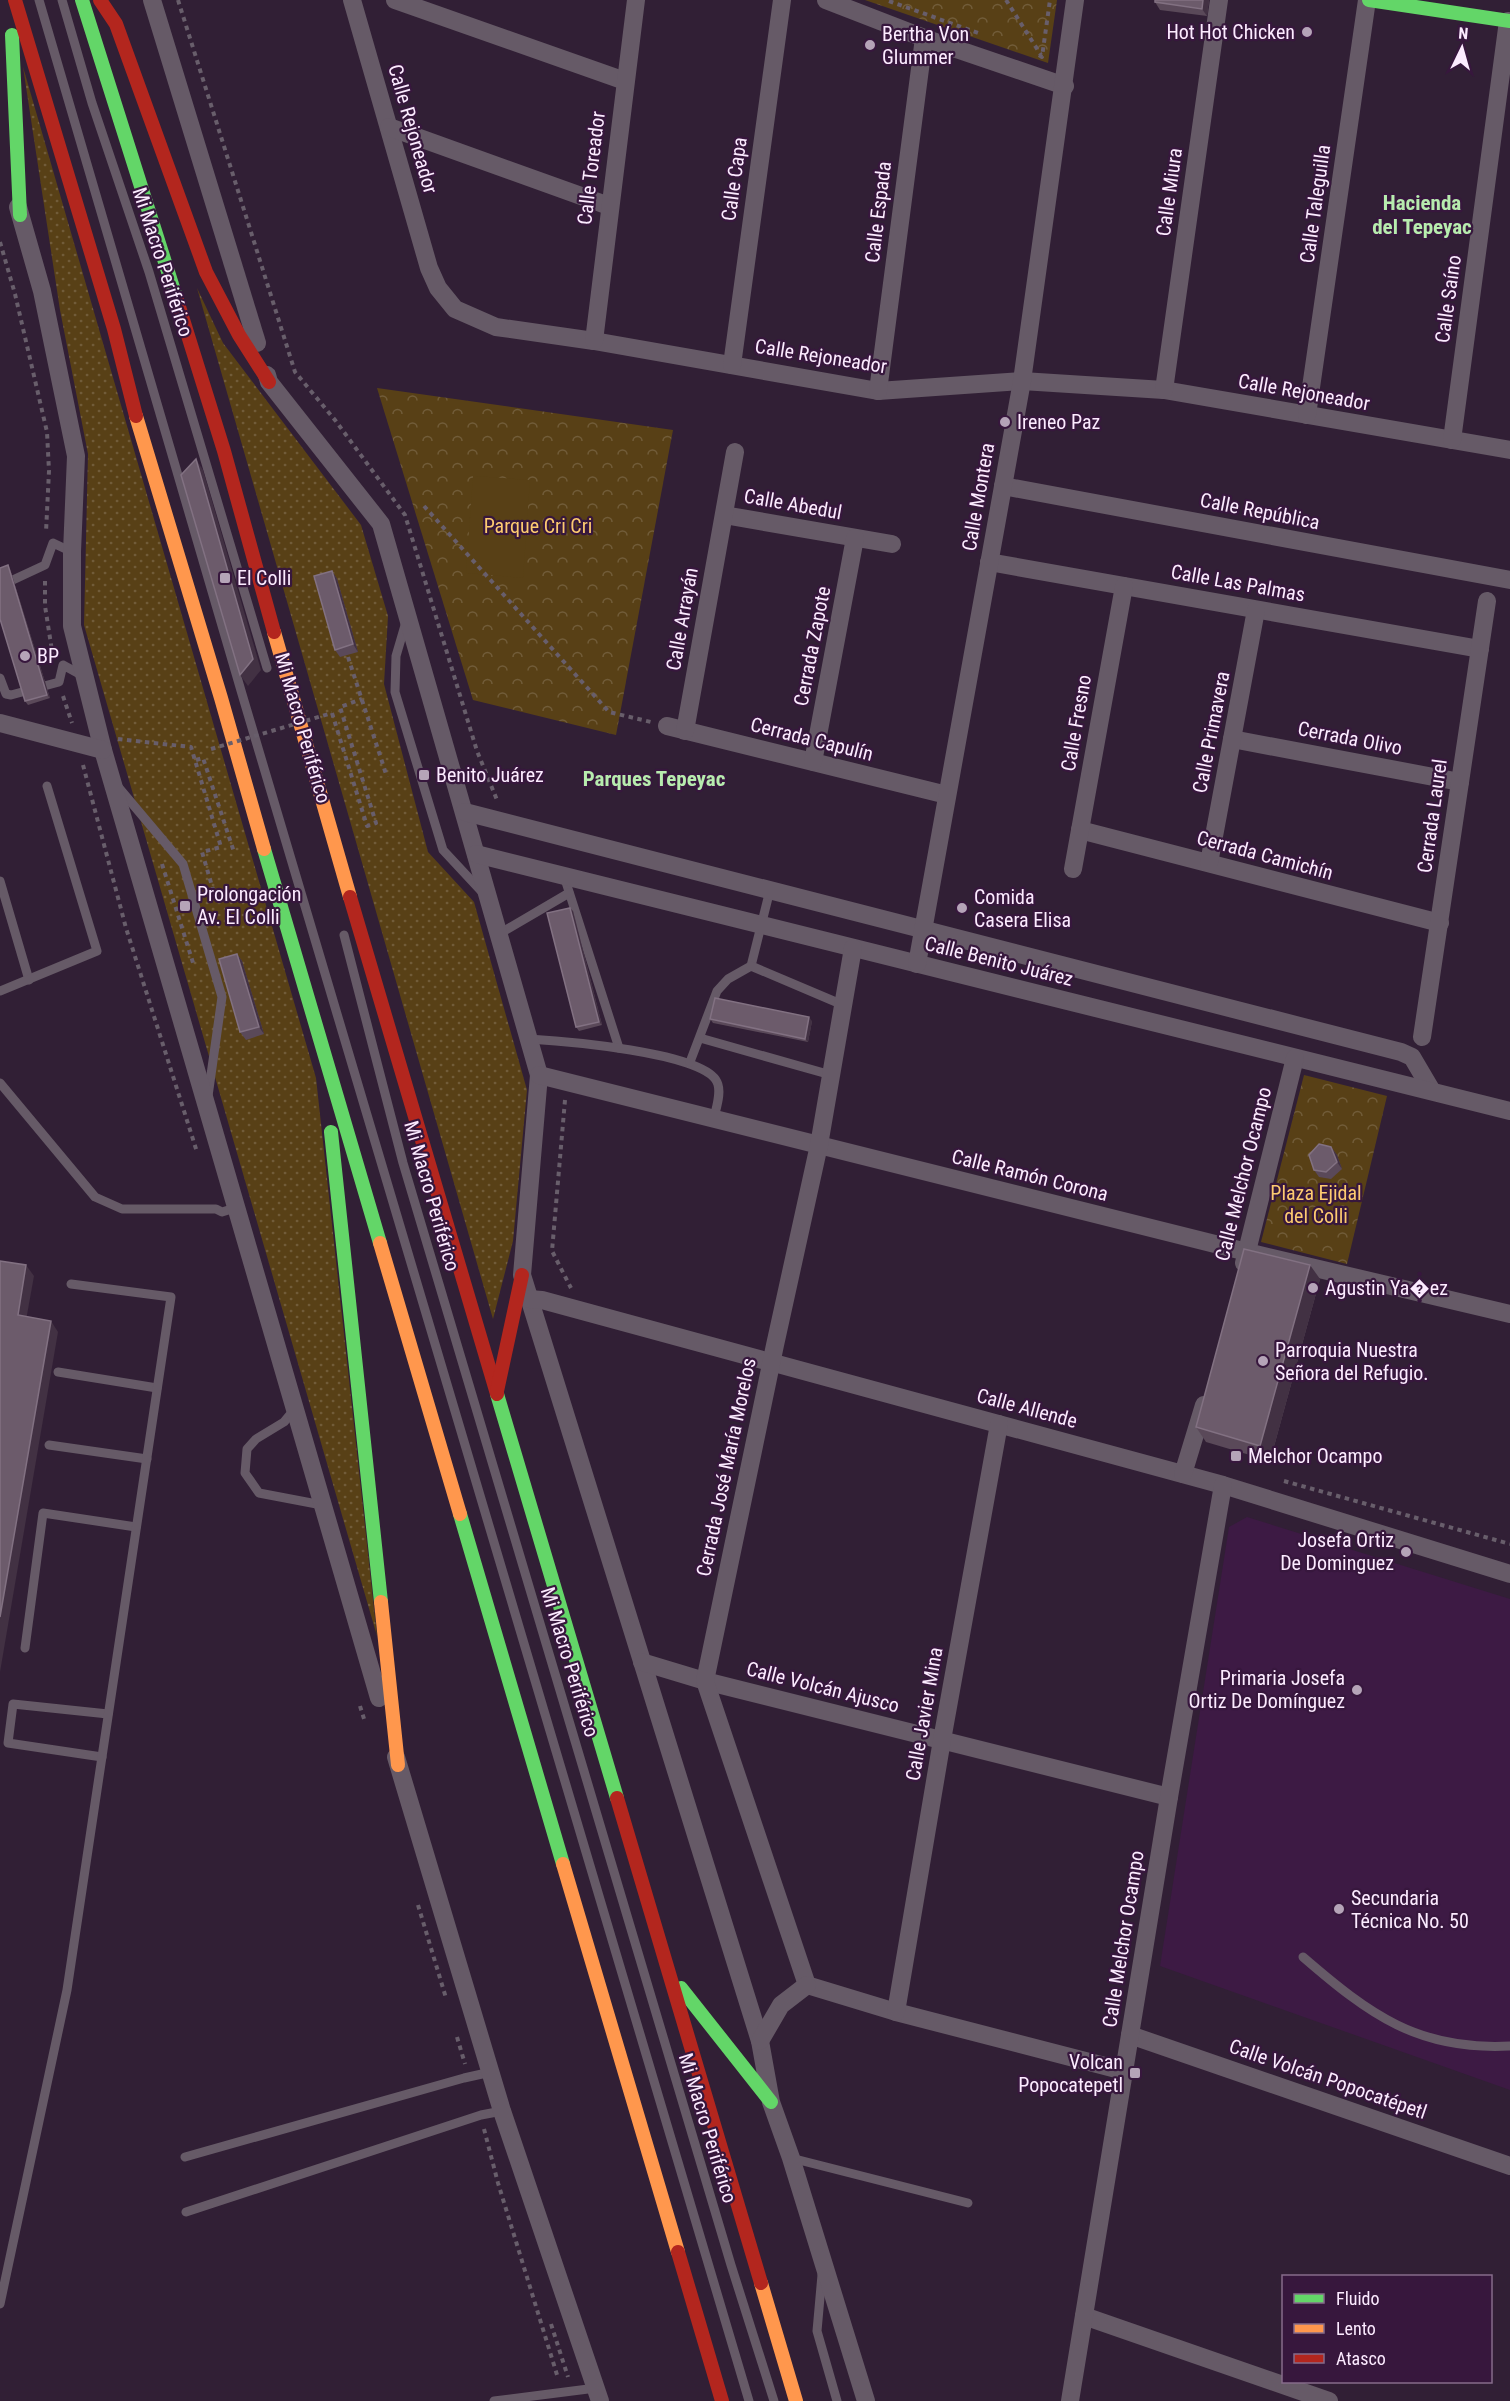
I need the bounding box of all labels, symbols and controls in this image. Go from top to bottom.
north arrow [1432,18,1492,78]
place label: Hot Hot Chicken [1166,20,1295,44]
place label: Bertha Von Glummer [882,22,969,69]
text: N [1458,24,1469,43]
marker: Hot Hot Chicken [1300,25,1314,39]
marker: Bertha Von Glummer [863,38,877,52]
street label: Calle Rejoneador [383,62,443,196]
street label: Calle Toreador [572,110,610,226]
street label: Calle Capa [716,136,752,222]
street label: Calle Taleguilla [1295,143,1335,265]
street label: Calle Miura [1151,146,1187,238]
street label: Calle Espada [860,160,896,264]
street label: Mi Macro Periférico [128,184,198,340]
district label: Hacienda del Tepeyac [1372,191,1472,239]
street label: Calle Saíno [1430,254,1466,344]
street label: Calle Rejoneador [753,334,889,378]
street label: Calle Rejoneador [1236,369,1372,415]
place label: Ireneo Paz [1017,410,1100,434]
marker: Ireneo Paz [998,415,1012,429]
street label: Calle Montera [957,441,999,553]
street label: Calle Abedul [742,484,844,524]
street label: Calle República [1198,488,1322,534]
park label: Parque Cri Cri [484,514,592,538]
street label: Calle Las Palmas [1169,559,1307,607]
place label: El Colli [237,566,291,590]
street label: Calle Arrayán [661,566,703,672]
marker: El Colli [218,571,232,585]
street label: Cerrada Zapote [789,584,835,708]
place label: BP [37,644,59,668]
marker: BP [18,649,32,663]
street label: Mi Macro Periférico [270,650,336,806]
street label: Calle Primavera [1187,669,1235,795]
street label: Calle Fresno [1056,673,1096,773]
street label: Cerrada Capulín [748,712,876,766]
street label: Cerrada Olivo [1296,716,1404,760]
street label: Cerrada Laurel [1412,757,1452,875]
place label: Benito Juárez [436,763,544,787]
district label: Parques Tepeyac [583,767,726,791]
marker: Benito Juárez [417,768,431,782]
street label: Cerrada Camichín [1194,825,1336,885]
place label: Prolongación Av. El Colli [197,882,301,929]
place label: Comida Casera Elisa [974,885,1071,932]
marker: Prolongación Av. El Colli [178,899,192,913]
marker: Comida Casera Elisa [955,901,969,915]
street label: Calle Benito Juárez [922,931,1076,991]
street label: Calle Melchor Ocampo [1210,1084,1276,1264]
street label: Mi Macro Periférico [399,1118,465,1274]
street label: Calle Ramón Corona [949,1144,1111,1206]
park label: Plaza Ejidal del Colli [1270,1181,1362,1228]
place label: Agustin Ya�ez [1325,1273,1448,1301]
marker: Agustin Ya�ez [1306,1281,1320,1295]
place label: Parroquia Nuestra Señora del Refugio. [1275,1338,1429,1385]
marker: Parroquia Nuestra Señora del Refugio. [1256,1354,1270,1368]
street label: Cerrada José María Morelos [691,1356,761,1578]
street label: Calle Allende [974,1383,1080,1433]
place label: Melchor Ocampo [1248,1444,1383,1468]
marker: Melchor Ocampo [1229,1449,1243,1463]
place label: Josefa Ortiz De Dominguez [1280,1528,1394,1575]
marker: Josefa Ortiz De Dominguez [1399,1545,1413,1559]
street label: Mi Macro Periférico [536,1584,604,1740]
street label: Calle Javier Mina [900,1645,948,1783]
street label: Calle Volcán Ajusco [744,1656,902,1718]
place label: Primaria Josefa Ortiz De Domínguez [1189,1666,1345,1713]
marker: Primaria Josefa Ortiz De Domínguez [1350,1683,1364,1697]
street label: Calle Melchor Ocampo [1097,1849,1149,2029]
place label: Secundaria Técnica No. 50 [1351,1886,1469,1933]
marker: Secundaria Técnica No. 50 [1332,1902,1346,1916]
street label: Calle Volcán Popocatépetl [1226,2034,1430,2124]
street label: Mi Macro Periférico [674,2050,742,2206]
place label: Volcan Popocatepetl [1018,2050,1123,2097]
marker: Volcan Popocatepetl [1128,2066,1142,2080]
legend [1282,2275,1492,2383]
text: Fluido [1336,2288,1380,2309]
text: Lento [1336,2318,1376,2339]
text: Atasco [1336,2348,1386,2369]

